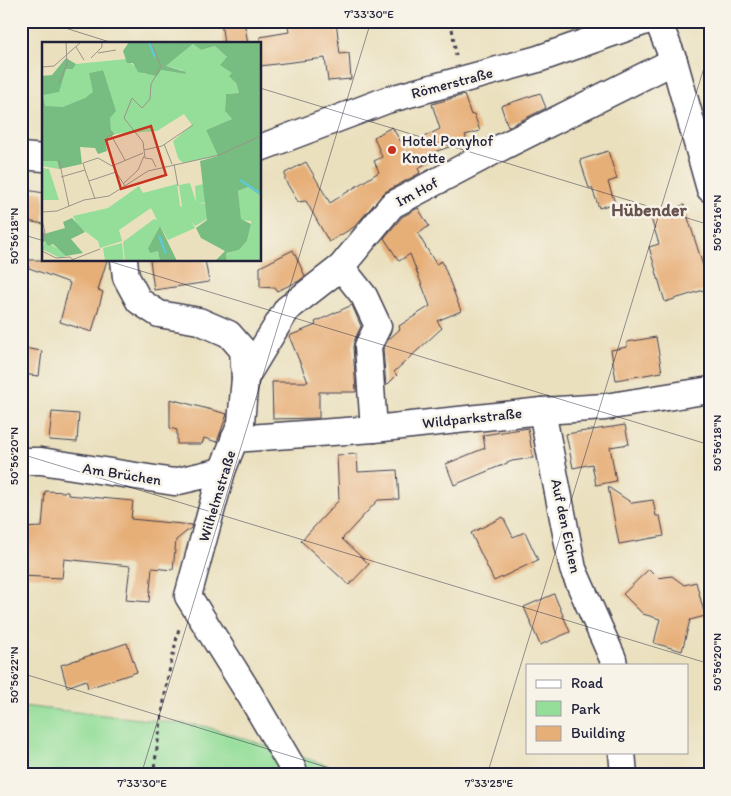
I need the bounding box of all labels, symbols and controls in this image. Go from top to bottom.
text: 7°33'30"E [344,7,394,21]
inset map [42,42,261,261]
street label: Römerstraße [409,63,495,103]
place label: Hotel Ponyhof Knotte [402,132,493,167]
marker: Hotel Ponyhof Knotte [386,144,398,156]
street label: Im Hof [393,173,442,211]
text: 50°56'16"N [710,195,724,251]
district label: Hübender [611,199,688,221]
text: 50°56'18"N [7,208,21,264]
street label: Wildparkstraße [421,404,523,432]
text: 50°56'18"N [710,415,724,471]
text: 50°56'20"N [7,427,21,485]
street label: Wilhelmstraße [195,448,239,544]
street label: Am Brüchen [81,459,163,489]
street label: Auf den Eichen [547,477,585,575]
text: 50°56'20"N [710,633,724,691]
text: 50°56'22"N [7,646,21,704]
legend [526,664,688,754]
text: Road [571,674,604,692]
text: Park [571,700,601,718]
text: Building [571,724,625,742]
text: 7°33'30"E [117,776,167,790]
text: 7°33'25"E [465,776,514,790]

